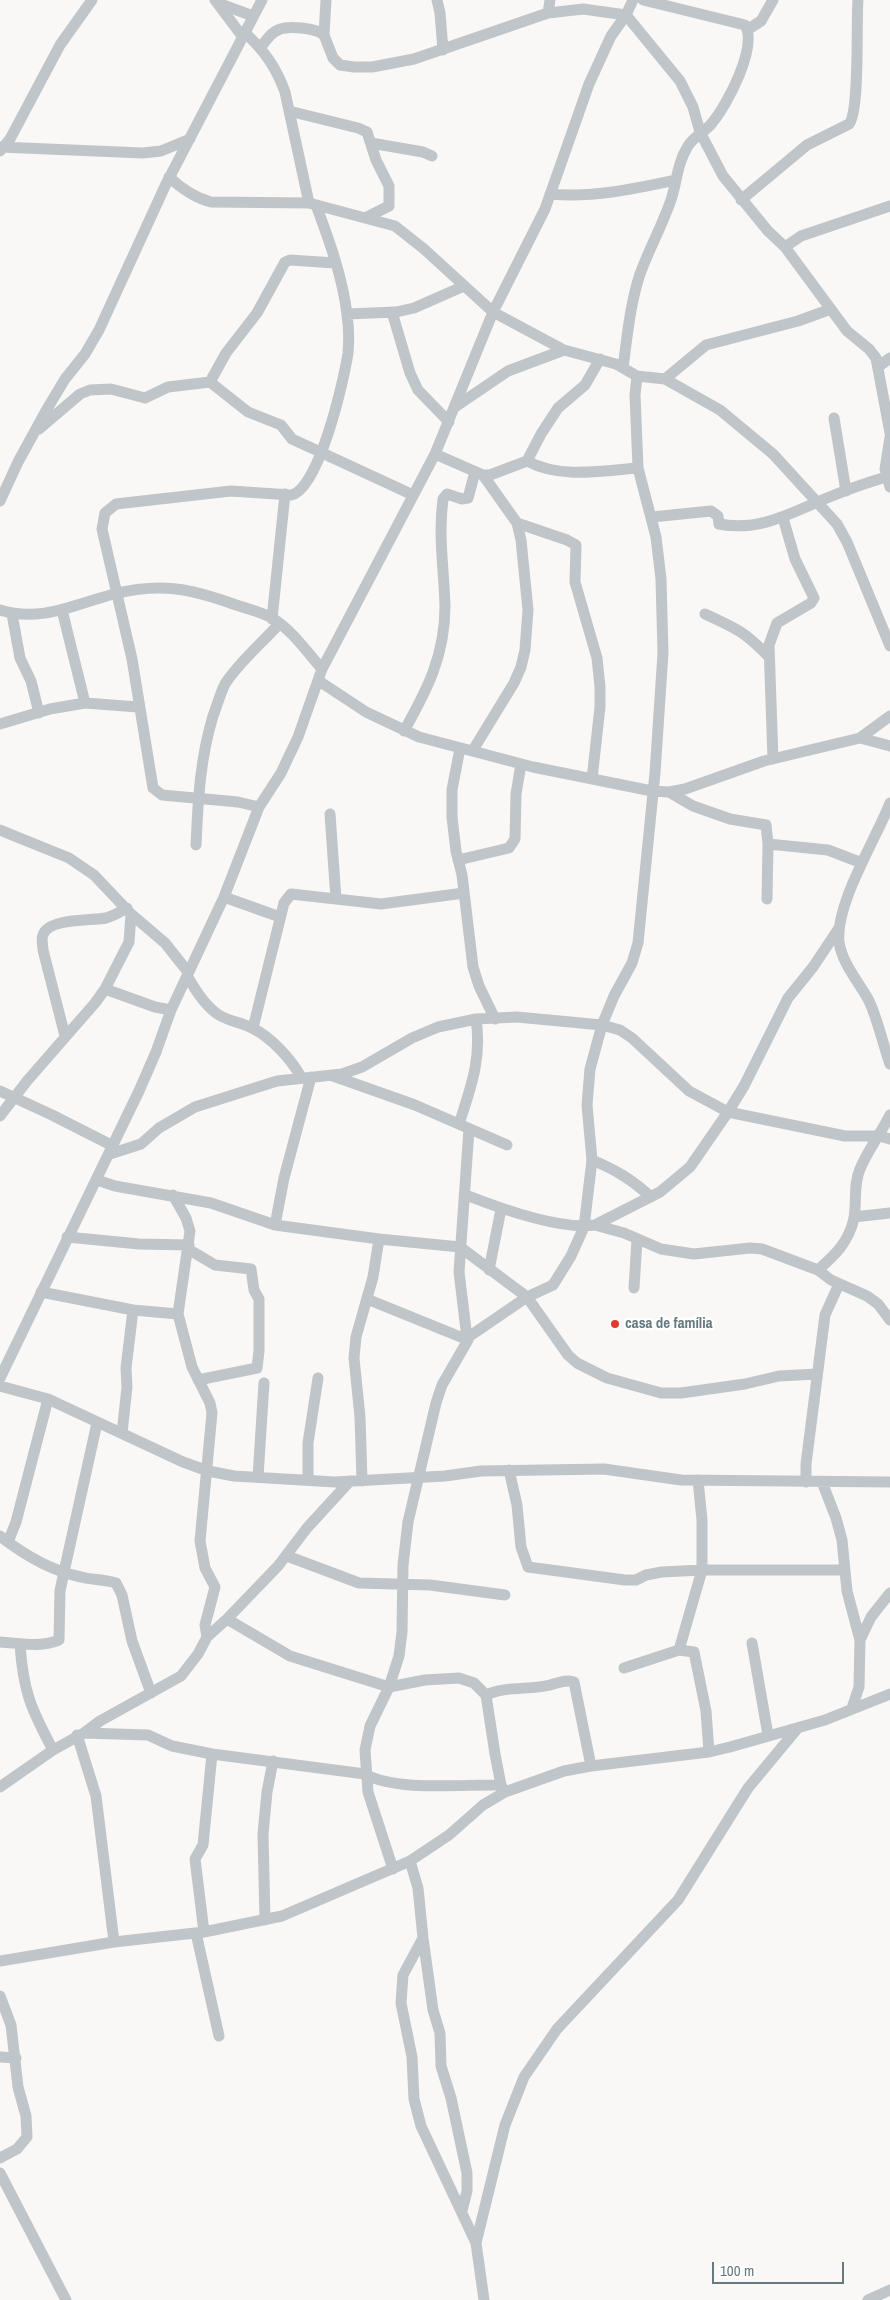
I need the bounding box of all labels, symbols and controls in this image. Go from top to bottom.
place label: casa de família [625,1315,713,1333]
marker: casa de família [609,1318,621,1330]
scale bar [715,2252,848,2284]
text: 100 m [720,2260,754,2281]

